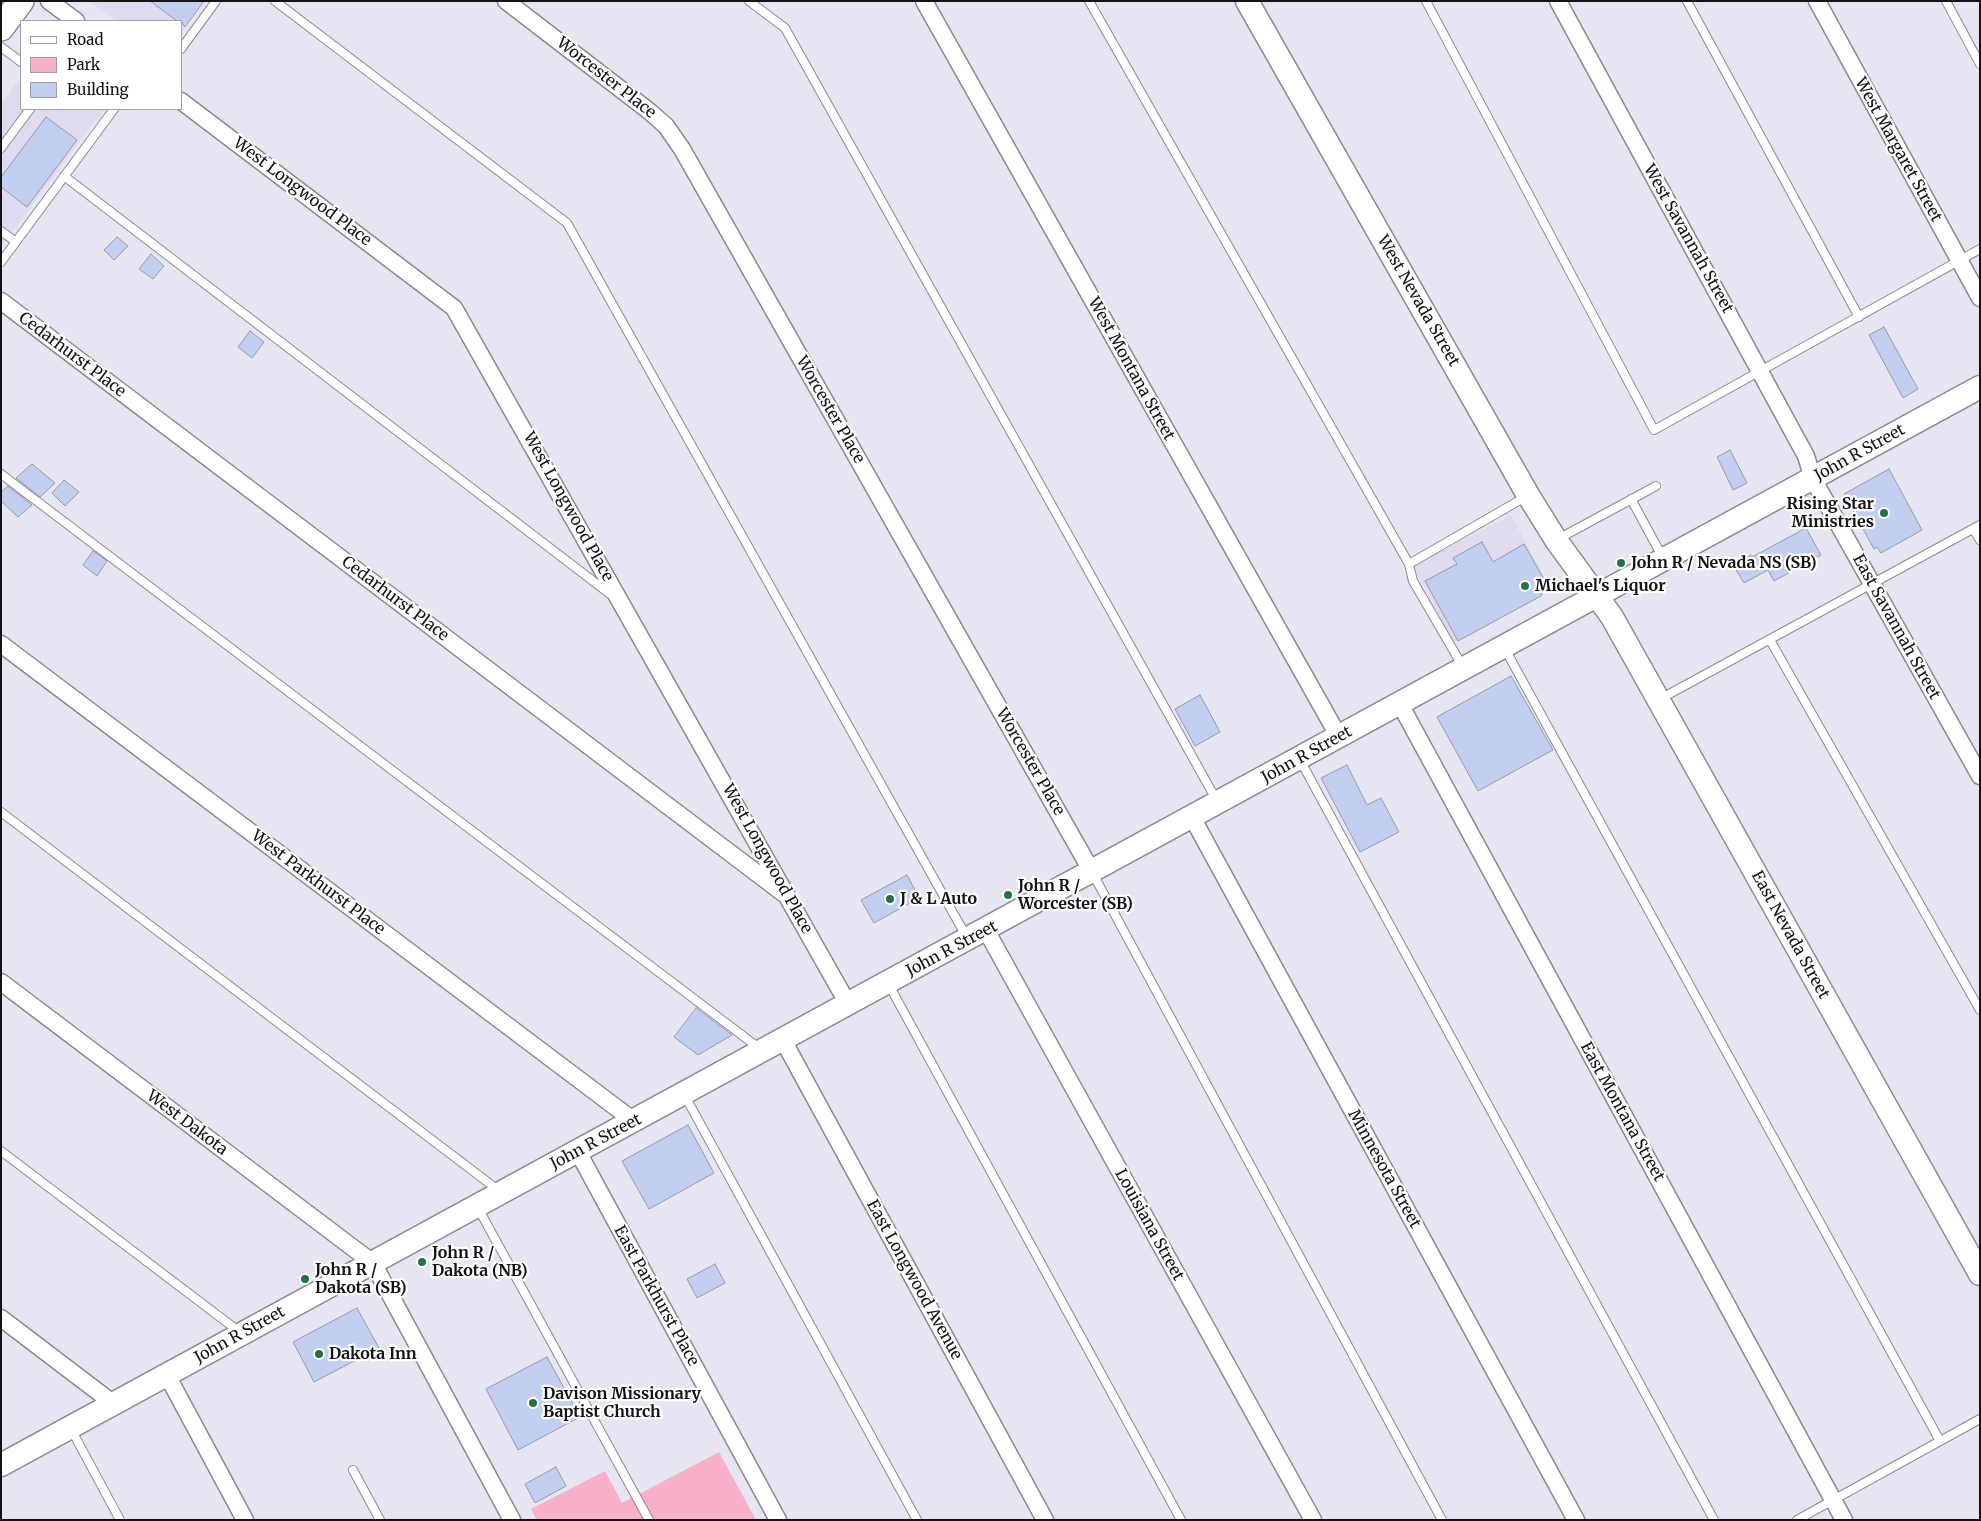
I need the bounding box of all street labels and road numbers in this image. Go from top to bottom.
street label: Worcester Place [553,33,659,123]
street label: West Margaret Street [1850,74,1946,226]
street label: West Longwood Place [229,134,375,250]
street label: West Savannah Street [1639,161,1737,317]
street label: West Nevada Street [1373,232,1463,370]
street label: West Montana Street [1084,294,1178,444]
street label: Cedarhurst Place [15,309,129,401]
street label: Worcester Place [791,353,869,467]
street label: John R Street [1811,420,1909,486]
street label: West Longwood Place [519,429,617,585]
street label: East Savannah Street [1848,551,1944,703]
street label: Cedarhurst Place [338,553,452,645]
street label: Worcester Place [991,705,1069,819]
street label: John R Street [1258,722,1356,788]
street label: West Longwood Place [718,781,816,937]
street label: West Parkhurst Place [248,827,388,939]
street label: East Nevada Street [1747,868,1833,1002]
street label: John R Street [903,917,1001,981]
street label: East Montana Street [1576,1039,1668,1185]
street label: West Dakota [143,1086,231,1160]
street label: Minnesota Street [1344,1106,1424,1232]
street label: John R Street [547,1110,645,1174]
street label: Louisiana Street [1110,1166,1188,1284]
street label: East Longwood Avenue [862,1197,966,1363]
street label: East Parkhurst Place [609,1222,703,1370]
street label: John R Street [191,1302,289,1368]

